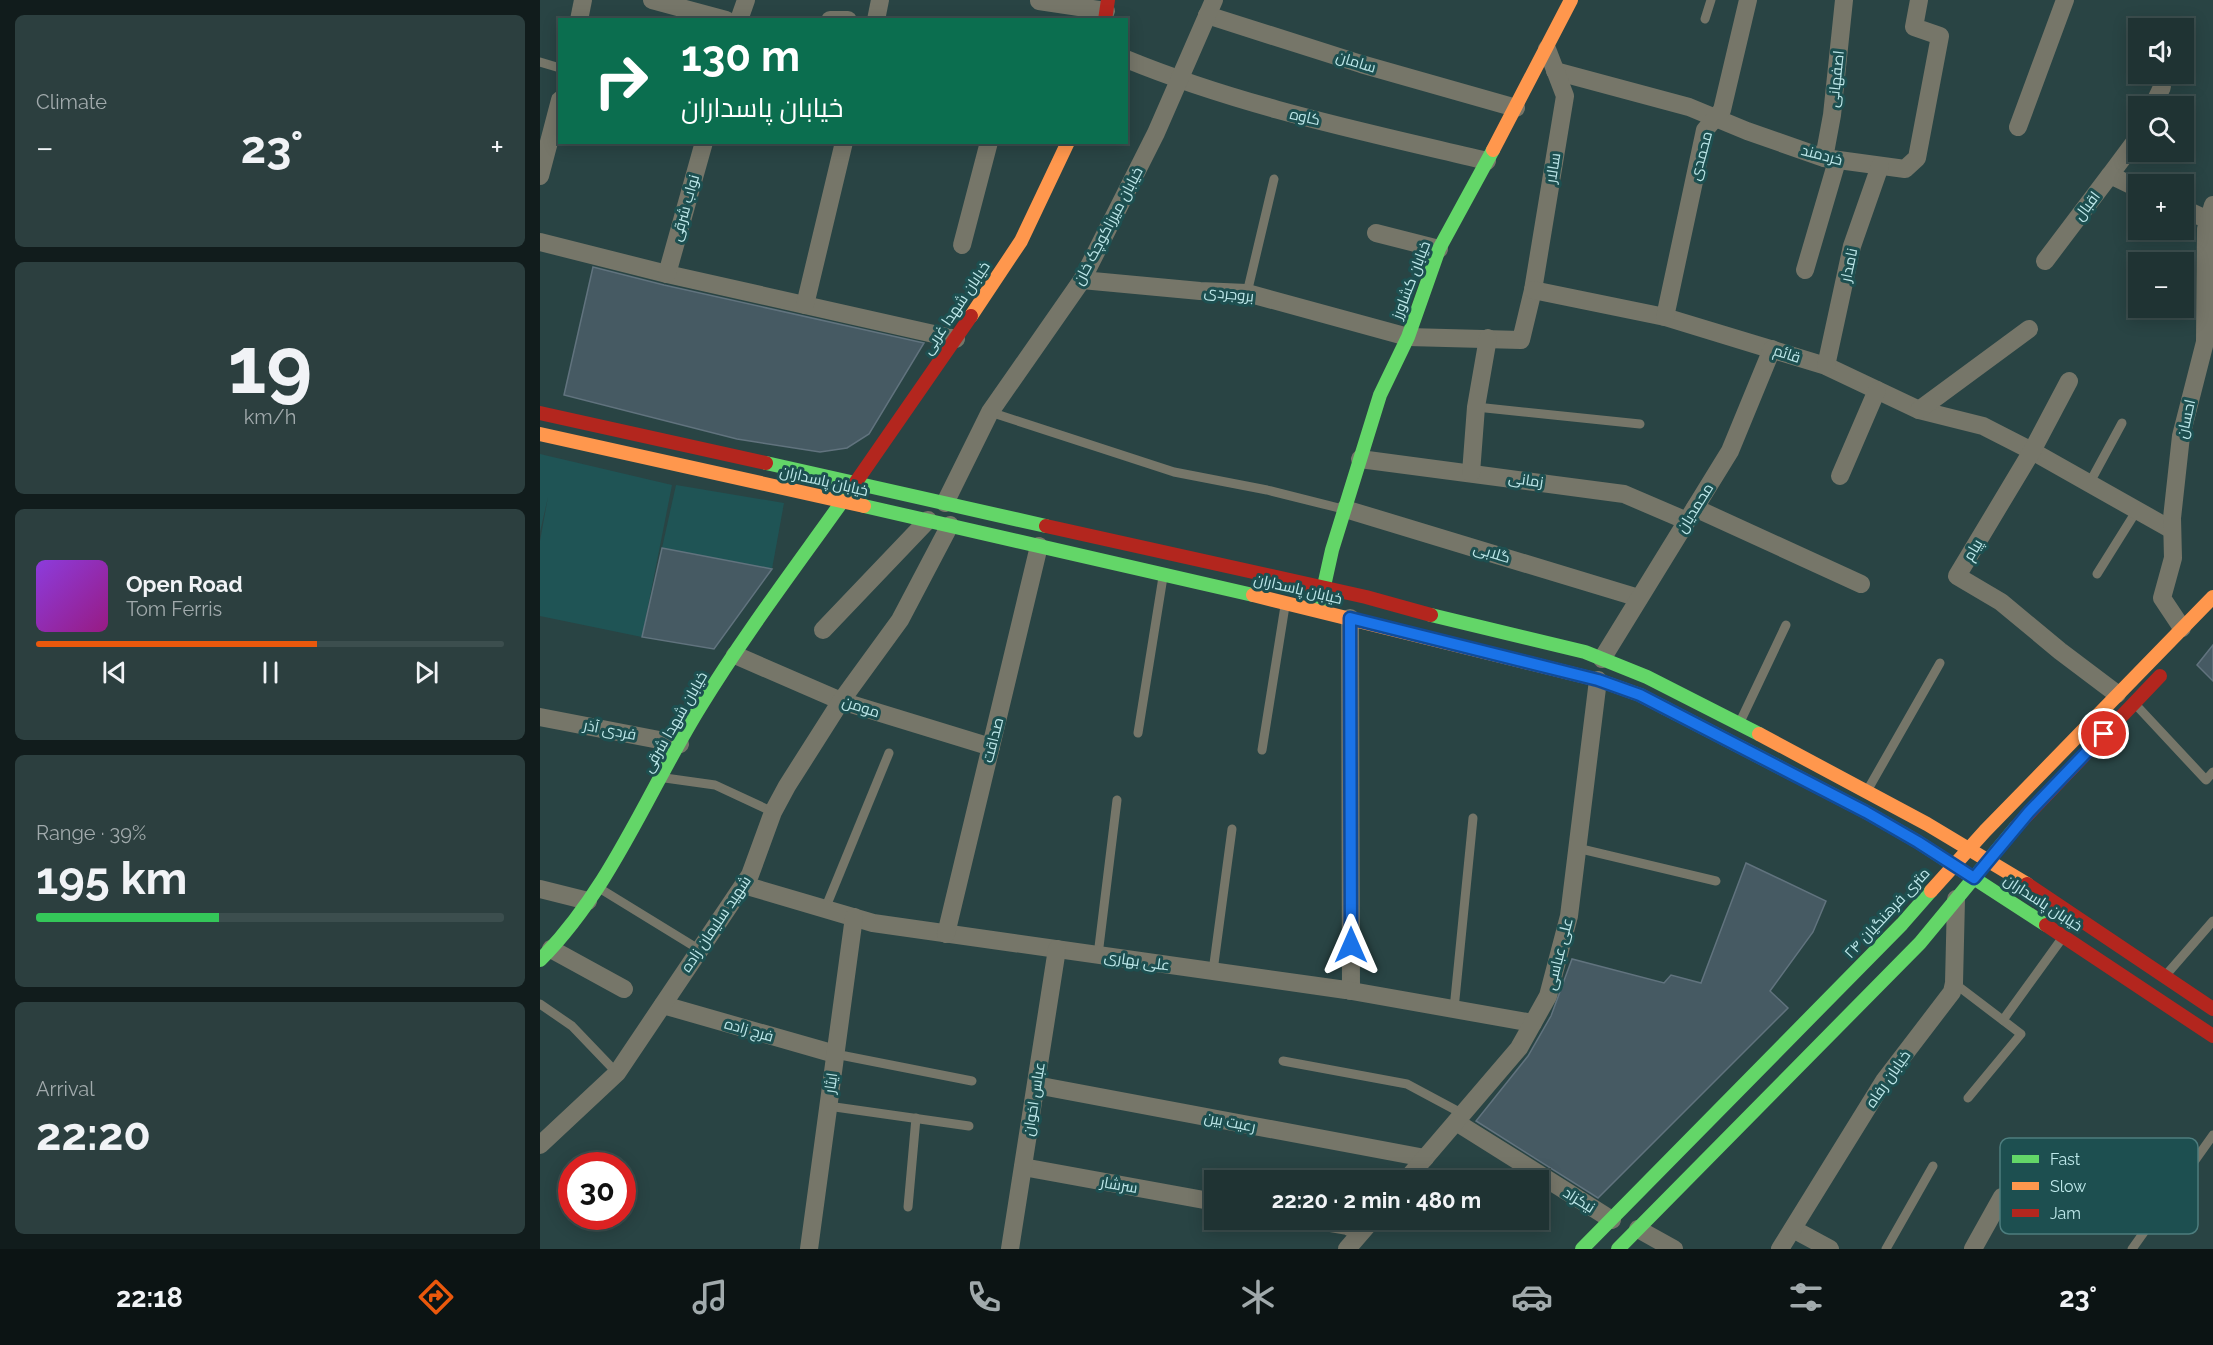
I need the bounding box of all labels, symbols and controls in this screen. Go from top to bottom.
map controls [2128,18,2194,318]
button: sound [2128,18,2194,84]
text: 130 m [681,32,800,81]
icon: right [582,42,660,120]
street label: سامان [1334,47,1378,78]
street label: اصفهانی [1824,49,1849,109]
text: Climate [36,90,107,114]
text: خیابان پاسداران [681,92,844,123]
button: search [2128,96,2194,162]
street label: کاوه [1288,105,1322,129]
text: 23° [241,121,303,174]
text: − [36,128,54,167]
text: + [490,128,504,167]
street label: محمدی [1686,129,1717,183]
street label: خردمند [1799,141,1845,169]
street label: سالار [1542,152,1564,185]
street label: خیابان میرزاکوچک خان [1069,164,1148,289]
street label: نواب شرقی [667,173,704,244]
button: + [2128,174,2194,240]
street label: اقبال [2070,188,2104,224]
street label: خیابان کشاورز [1388,238,1435,323]
street label: نامدار [1836,246,1861,285]
button: − [2128,252,2194,318]
street label: خیابان شهدا غربی [918,258,995,358]
street label: بروجردی [1203,282,1255,307]
text: 19 [228,320,312,411]
street label: قائم [1771,341,1803,368]
street label: احسان [2173,398,2200,441]
text: km/h [244,405,296,429]
street label: خیابان پاسداران [778,462,870,501]
street label: زمانی [1507,469,1545,492]
street label: محمدیان [1673,480,1718,537]
street label: پیام [1960,536,1987,565]
street label: گلابی [1471,539,1513,568]
street label: خیابان پاسداران [1252,570,1344,609]
text: Open Road [126,571,243,597]
text: Tom Ferris [126,597,222,621]
icon: previous [98,656,131,689]
icon: pause [254,656,287,689]
icon: next [410,656,443,689]
street label: خیابان شهدا شرقی [639,668,712,776]
street label: مومن [840,693,882,722]
pin [2078,708,2129,759]
street label: فردی آذر [581,716,638,745]
street label: صداقت [979,716,1007,764]
icon: arrive [2087,717,2120,750]
text: Range · 39% [36,821,146,845]
text: 195 km [36,852,187,905]
street label: ۲۴ متری فرهنگیان [1841,864,1934,963]
street label: خیابان پاسداران [2000,871,2086,936]
street label: شهید سلیمان زاده [677,872,756,976]
position arrow [1319,913,1383,977]
street label: علی عباسی [1541,916,1578,992]
street label: علی بهاری [1103,947,1171,976]
street label: فرج زاده [722,1014,776,1047]
street label: خیابان رفاه [1862,1047,1915,1112]
street label: عباس اخوان [1019,1061,1050,1137]
street label: ایثار [820,1071,841,1096]
text: Arrival [36,1077,95,1101]
text: 22:20 [36,1108,151,1161]
street label: رعیت بین [1202,1108,1257,1137]
legend [2000,1138,2198,1234]
text: Fast [2050,1150,2081,1169]
speed limit sign: 30 [558,1152,636,1230]
street label: سرشار [1098,1173,1139,1197]
text: Slow [2050,1177,2086,1196]
street label: نیکزاد [1560,1183,1598,1217]
text: 22:20 · 2 min · 480 m [1272,1187,1481,1213]
text: Jam [2050,1204,2081,1223]
icon: directions [415,1276,457,1318]
icon: music [689,1276,731,1318]
icon: phone [963,1276,1005,1318]
icon: climate [1237,1276,1279,1318]
icon: car [1511,1276,1553,1318]
icon: filters [1785,1276,1827,1318]
text: 22:18 [116,1282,183,1313]
text: 23° [2059,1282,2097,1313]

